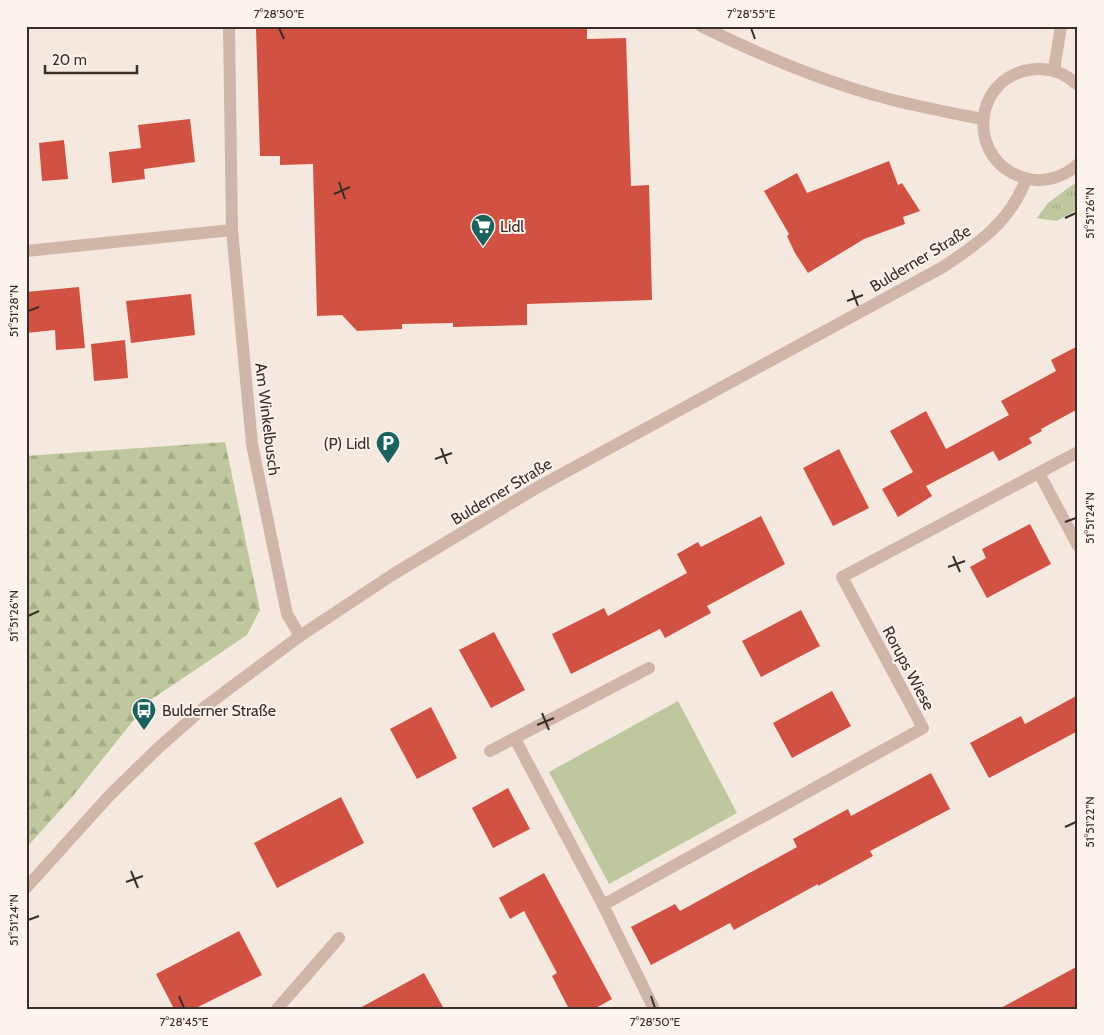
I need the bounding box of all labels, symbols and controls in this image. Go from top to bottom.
text: 7°28'50"E [254,6,305,21]
text: 7°28'55"E [727,6,776,21]
scale bar [45,42,138,74]
text: 20 m [52,51,87,69]
text: 51°51'26"N [1082,187,1097,239]
supermarket icon: Lidl [470,213,496,247]
place label: Lidl [500,217,524,236]
street label: Bulderner Straße [867,221,974,296]
text: 51°51'28"N [6,285,21,337]
street label: Am Winkelbusch [251,362,284,477]
parking icon: (P) Lidl [375,430,401,464]
place label: (P) Lidl [324,434,370,453]
street label: Bulderner Straße [448,454,555,529]
text: 51°51'24"N [1082,492,1097,544]
text: 51°51'26"N [6,590,21,642]
street label: Rorups Wiese [879,623,939,713]
bus stop icon: Bulderner Straße [131,697,157,731]
place label: Bulderner Straße [162,701,276,720]
text: 51°51'22"N [1082,796,1097,848]
text: 51°51'24"N [6,894,21,946]
text: 7°28'45"E [160,1014,209,1029]
text: 7°28'50"E [630,1014,681,1029]

